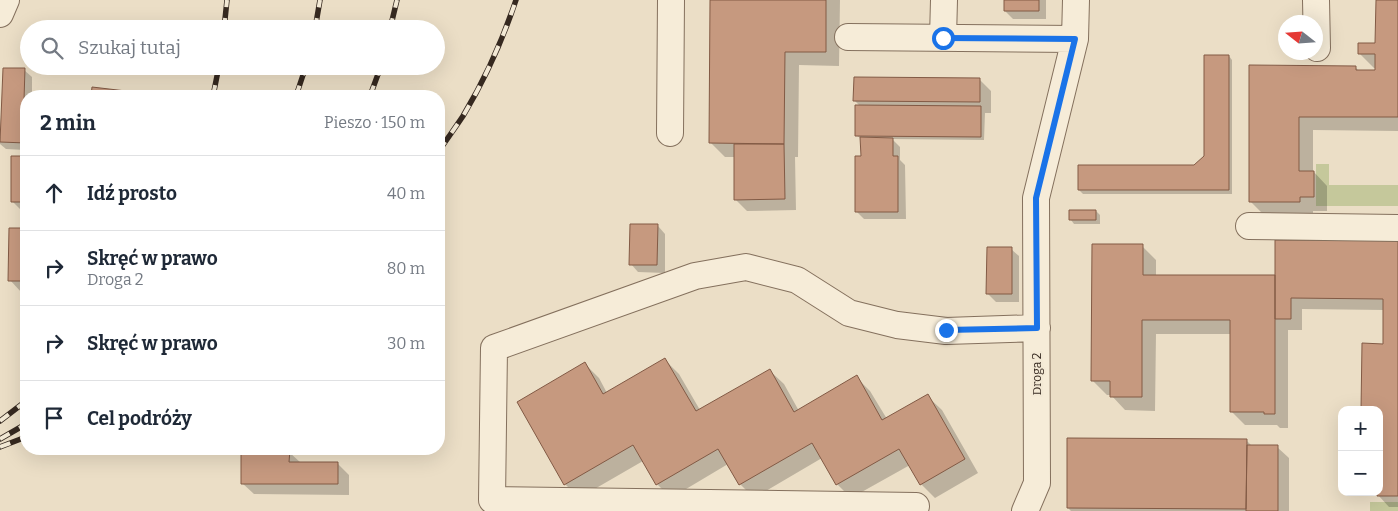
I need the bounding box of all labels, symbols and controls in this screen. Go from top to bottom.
north arrow [1278,15,1323,60]
search box [20,20,445,75]
route start [932,27,955,50]
icon: search [38,34,66,62]
text: Szukaj tutaj [78,36,181,59]
text: 2 min [40,110,96,136]
text: Pieszo · 150 m [324,113,425,132]
icon: ahead [40,179,68,207]
text: Idź prosto [87,182,177,205]
text: 40 m [387,184,425,203]
text: Skręć w prawo [87,247,218,270]
icon: right [40,254,68,282]
text: 80 m [387,259,425,278]
text: Droga 2 [87,270,144,289]
route end [935,319,958,342]
icon: right [40,329,68,357]
text: Skręć w prawo [87,332,218,355]
text: 30 m [387,334,425,353]
street label: Droga 2 [1030,353,1044,395]
icon: arrive [40,404,68,432]
map controls [1338,406,1383,496]
button: + [1338,406,1383,451]
text: Cel podróży [87,407,192,430]
button: − [1338,451,1383,496]

